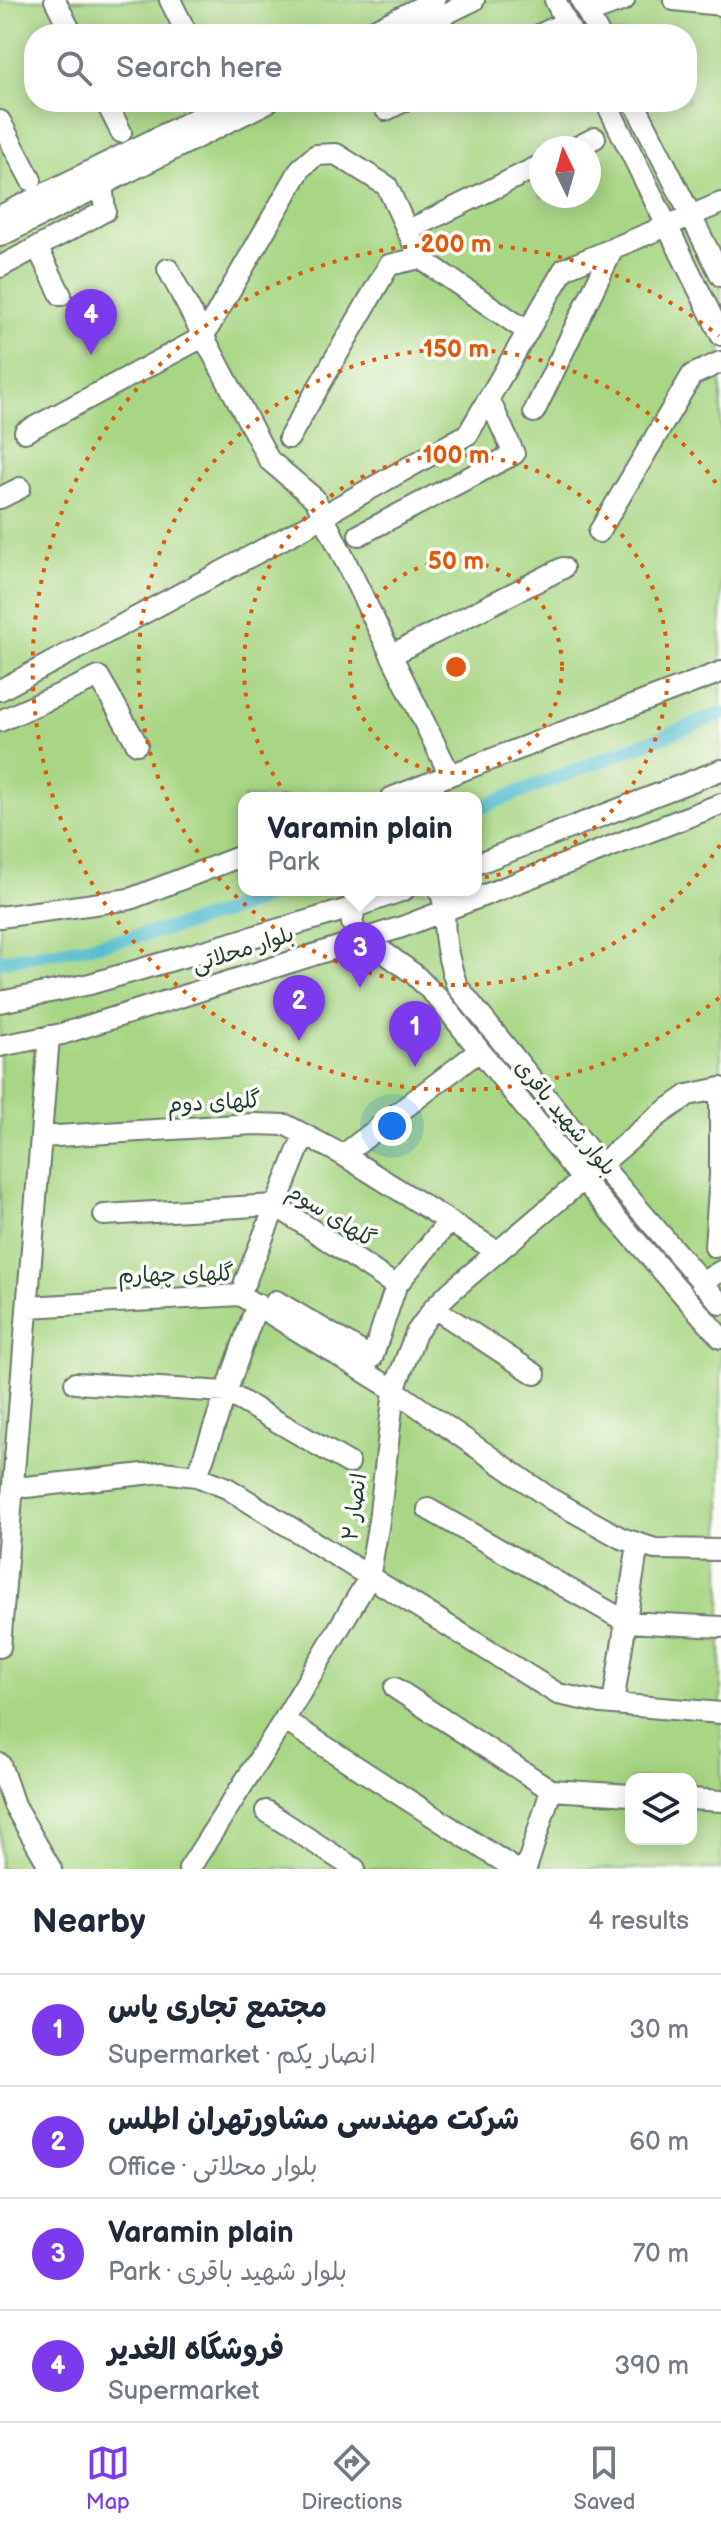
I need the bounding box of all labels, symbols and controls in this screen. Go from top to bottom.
search box [24,24,697,112]
icon: search [52,46,96,90]
text: Search here [116,50,282,86]
north arrow [529,136,601,208]
text: 200 m [421,230,491,259]
pin: 4 [65,289,117,355]
text: 150 m [423,335,489,364]
text: 100 m [423,441,489,470]
text: 50 m [428,547,484,576]
centre of rings [442,653,470,681]
popup [238,792,482,896]
text: Varamin plain [267,811,453,847]
text: Park [267,847,319,878]
street label: بلوار محلاتی [189,921,297,979]
pin: 3 [334,922,386,988]
pin: 2 [273,975,325,1041]
pin: 1 [389,1001,441,1067]
street label: بلوار شهید باقری [508,1054,622,1182]
street label: گلهای دوم [167,1087,262,1122]
your location [372,1106,412,1146]
street label: گلهای سوم [280,1178,380,1256]
street label: گلهای چهارم [118,1260,234,1292]
street label: انصار ۲ [337,1471,373,1543]
map controls [625,1773,697,1845]
button: layers [625,1773,697,1845]
text: Nearby [32,1901,146,1942]
text: 4 results [588,1906,689,1937]
text: مجتمع تجاری یاس [108,1990,327,2026]
text: 1 [53,2015,63,2046]
text: 30 m [629,2015,689,2046]
text: Supermarket · انصار یکم [108,2040,376,2071]
text: شرکت مهندسی مشاورتهران اطلس [108,2102,519,2138]
text: 2 [50,2127,66,2158]
text: 60 m [629,2127,689,2158]
text: Office · بلوار محلاتی [108,2152,318,2183]
text: Varamin plain [108,2215,294,2251]
text: 3 [50,2239,66,2270]
text: 70 m [632,2239,689,2270]
text: Park · بلوار شهید باقری [108,2257,347,2288]
text: فروشگاه الغدیر [108,2332,284,2368]
text: 4 [50,2351,66,2382]
text: 390 m [614,2351,689,2382]
text: Supermarket [108,2376,259,2407]
tab: Map [86,2441,130,2516]
tab: Directions [301,2441,402,2516]
tab: Saved [574,2441,635,2516]

